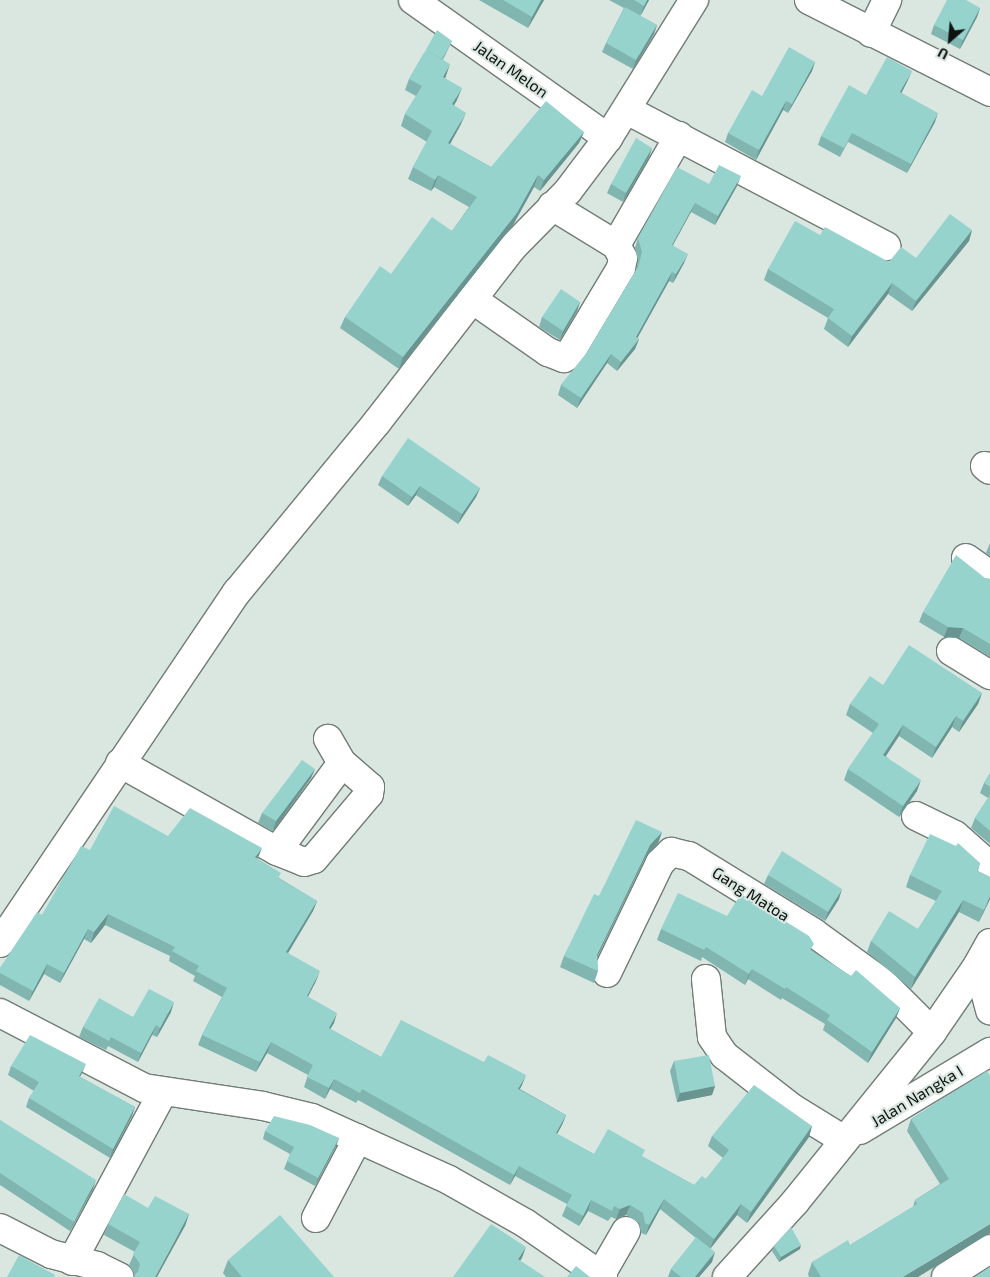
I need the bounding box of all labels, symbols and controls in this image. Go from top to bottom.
north arrow [925,15,975,65]
street label: Jalan Melon [470,36,552,102]
text: U [935,44,951,64]
street label: Gang Matoa [709,863,793,925]
street label: Jalan Nangka I [868,1061,966,1131]

